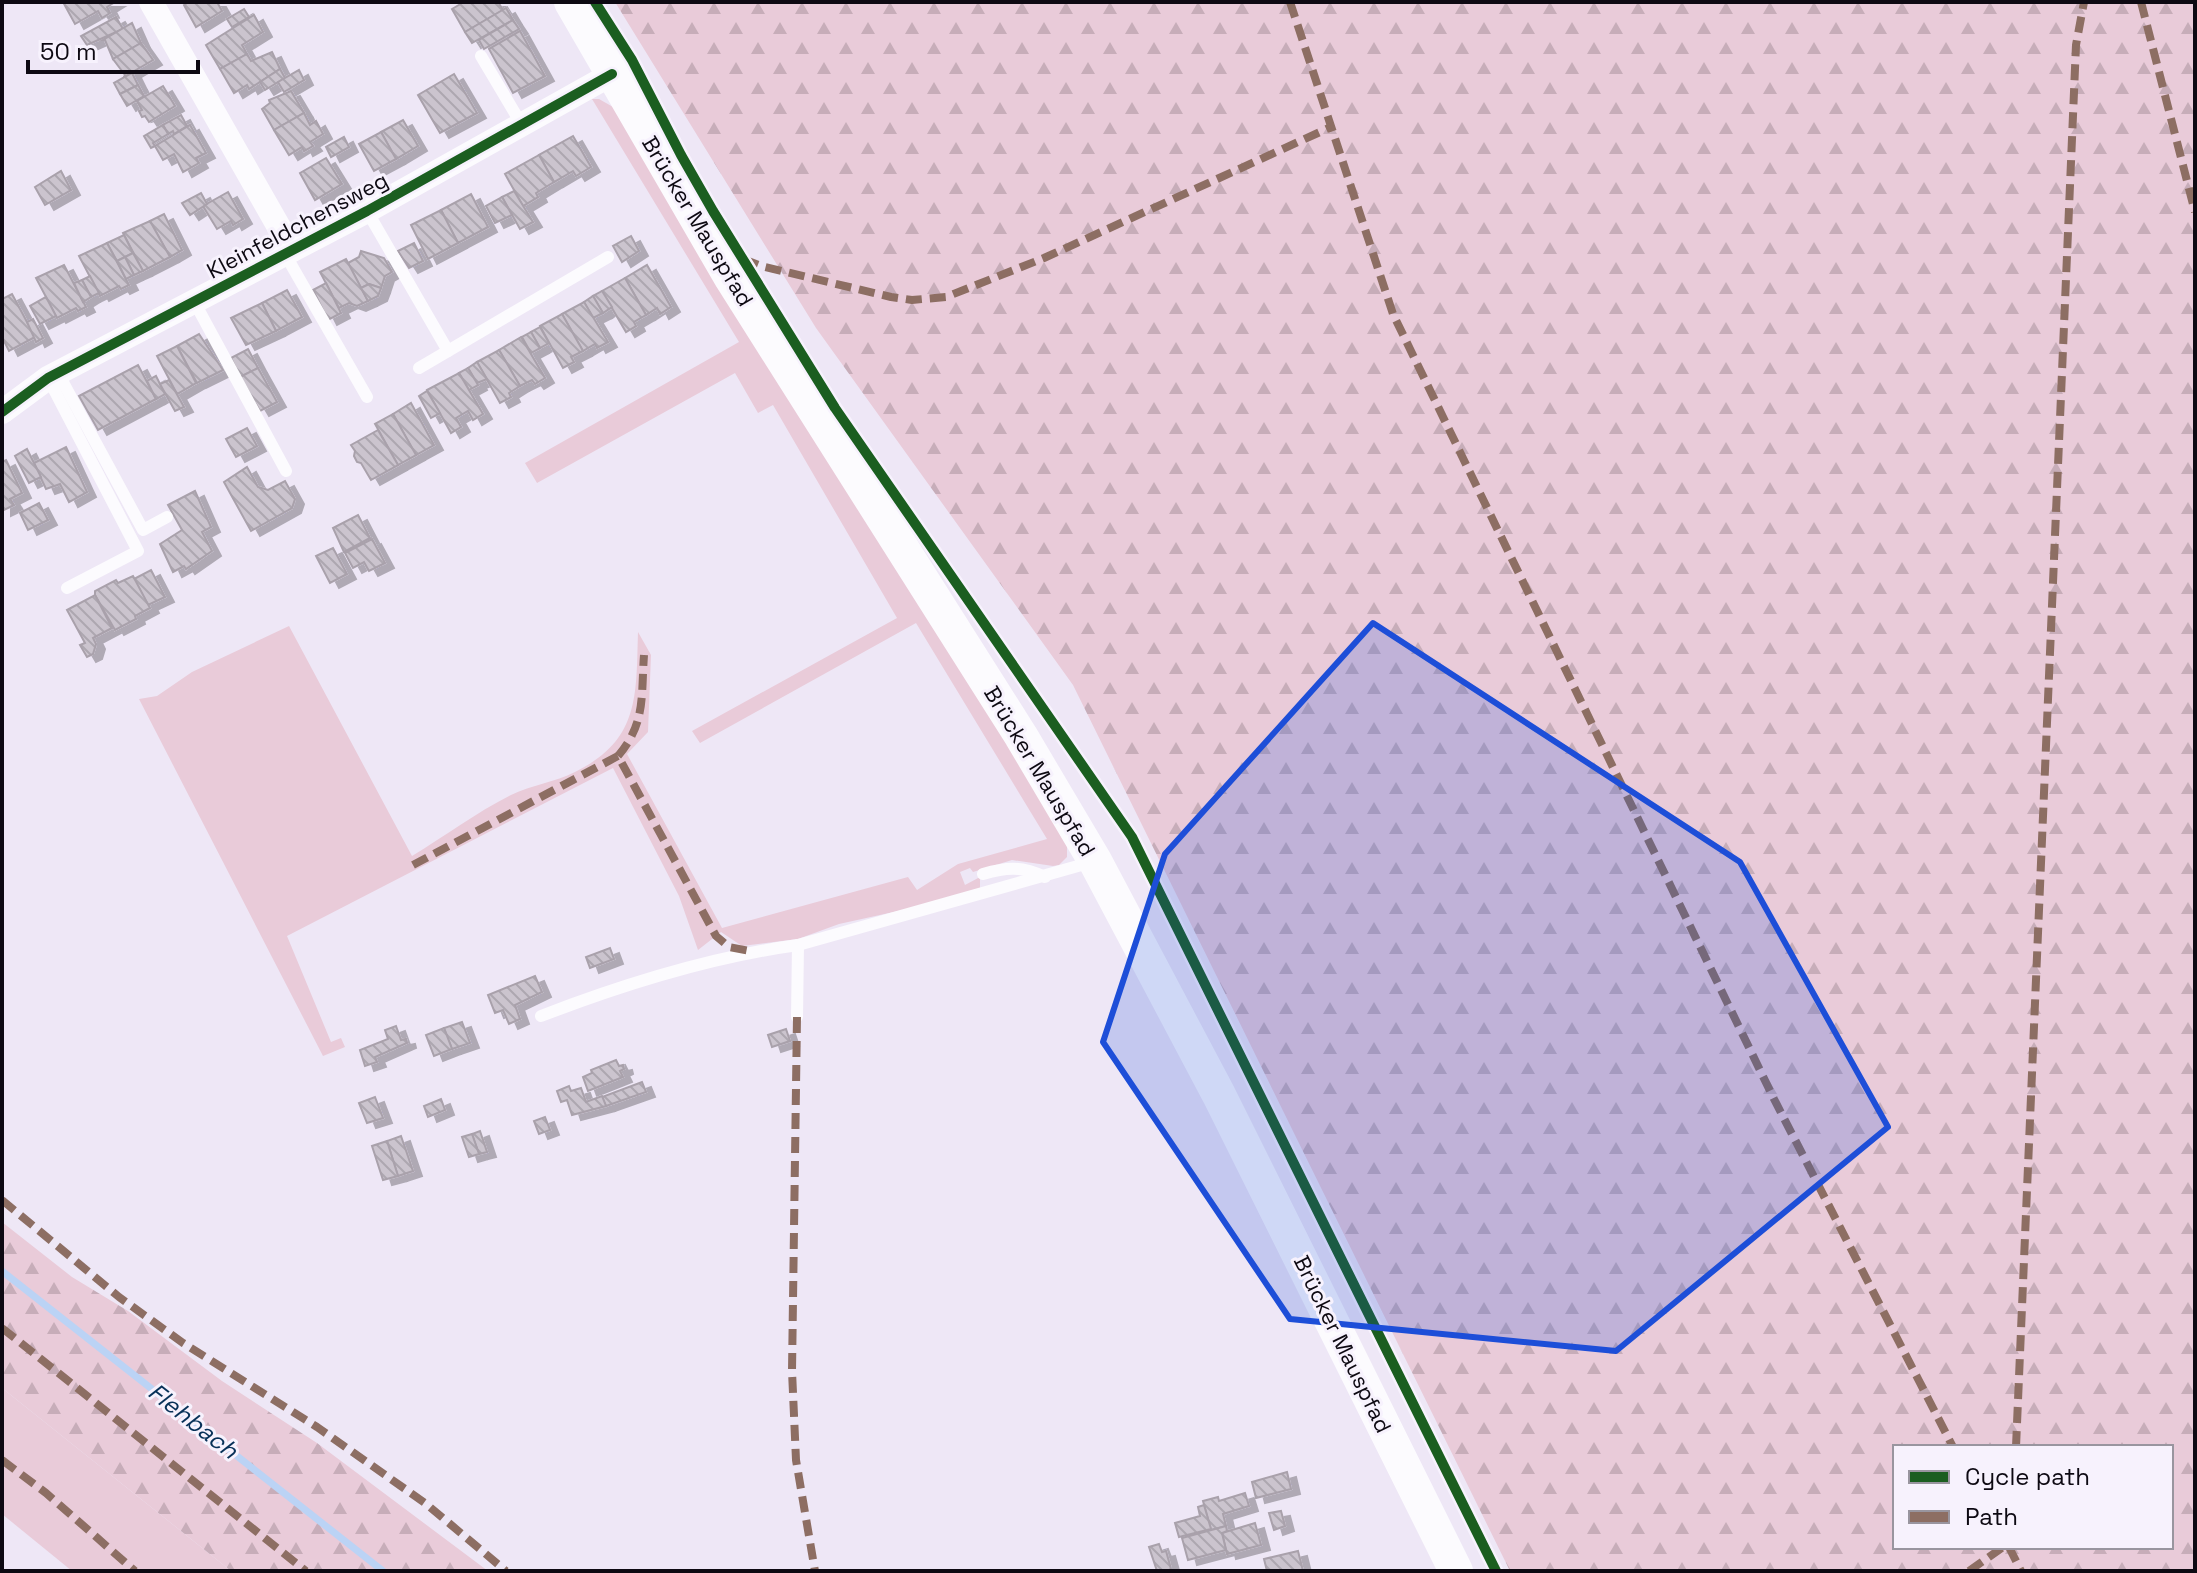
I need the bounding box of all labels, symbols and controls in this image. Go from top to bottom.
scale bar [28,24,198,74]
text: 50 m [40,36,97,67]
street label: Brücker Mauspfad [636,131,760,311]
street label: Kleinfeldchensweg [202,165,392,285]
street label: Brücker Mauspfad [978,681,1102,861]
street label: Brücker Mauspfad [1288,1251,1398,1437]
water label: Flehbach [142,1376,246,1466]
legend [1893,1445,2173,1549]
text: Cycle path [1965,1461,2090,1492]
text: Path [1965,1501,2018,1532]

